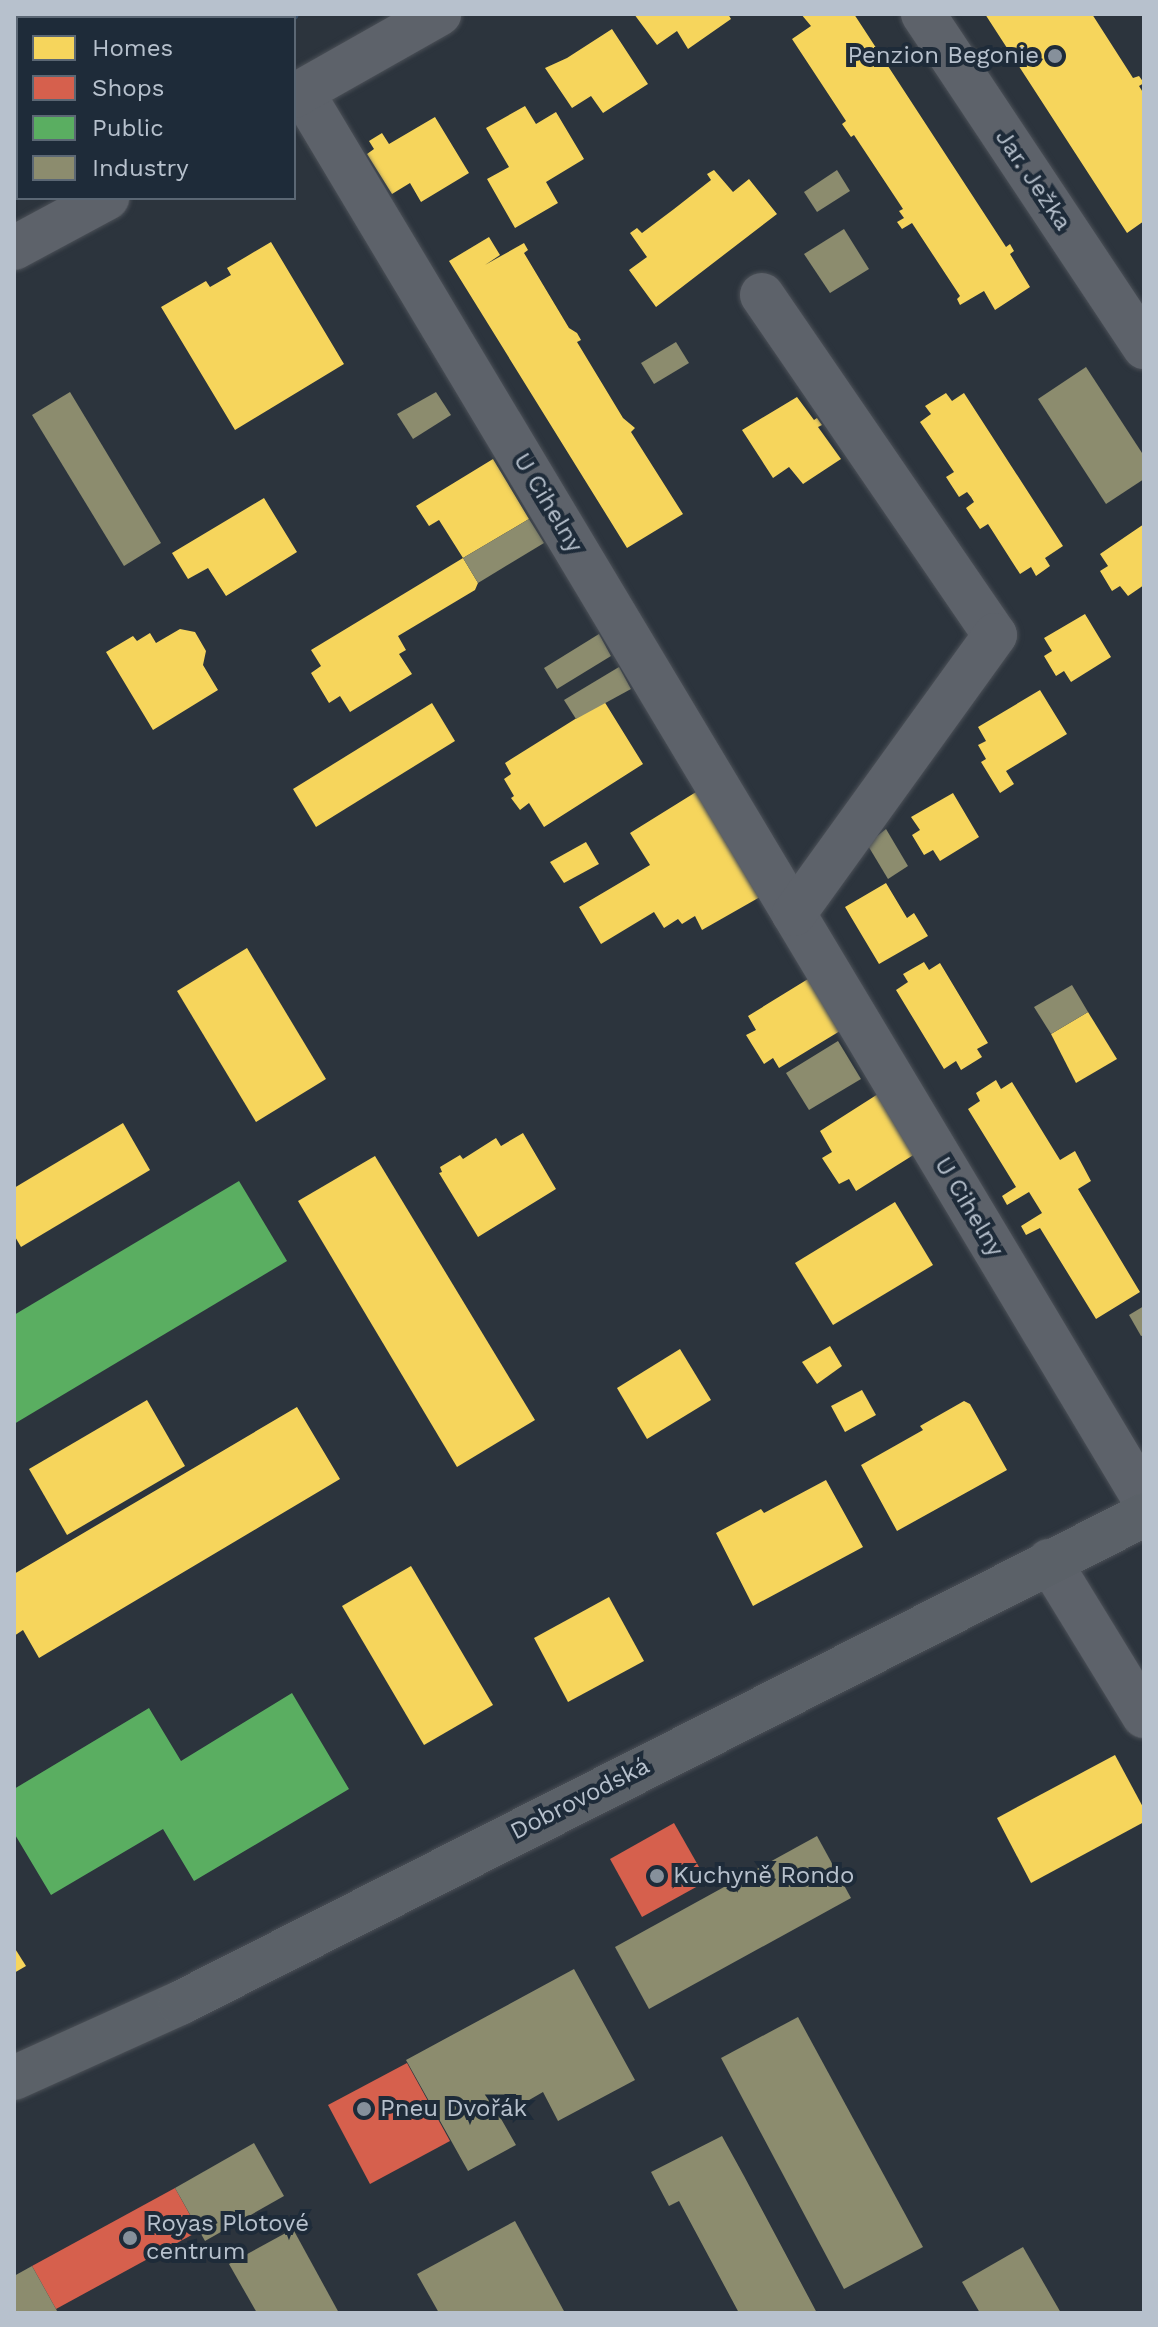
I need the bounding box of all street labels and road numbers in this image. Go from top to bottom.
street label: Jar. Ježka [989,124,1077,236]
street label: U Cihelny [507,448,589,558]
street label: U Cihelny [928,1152,1010,1262]
street label: Dobrovodská [506,1752,654,1846]

